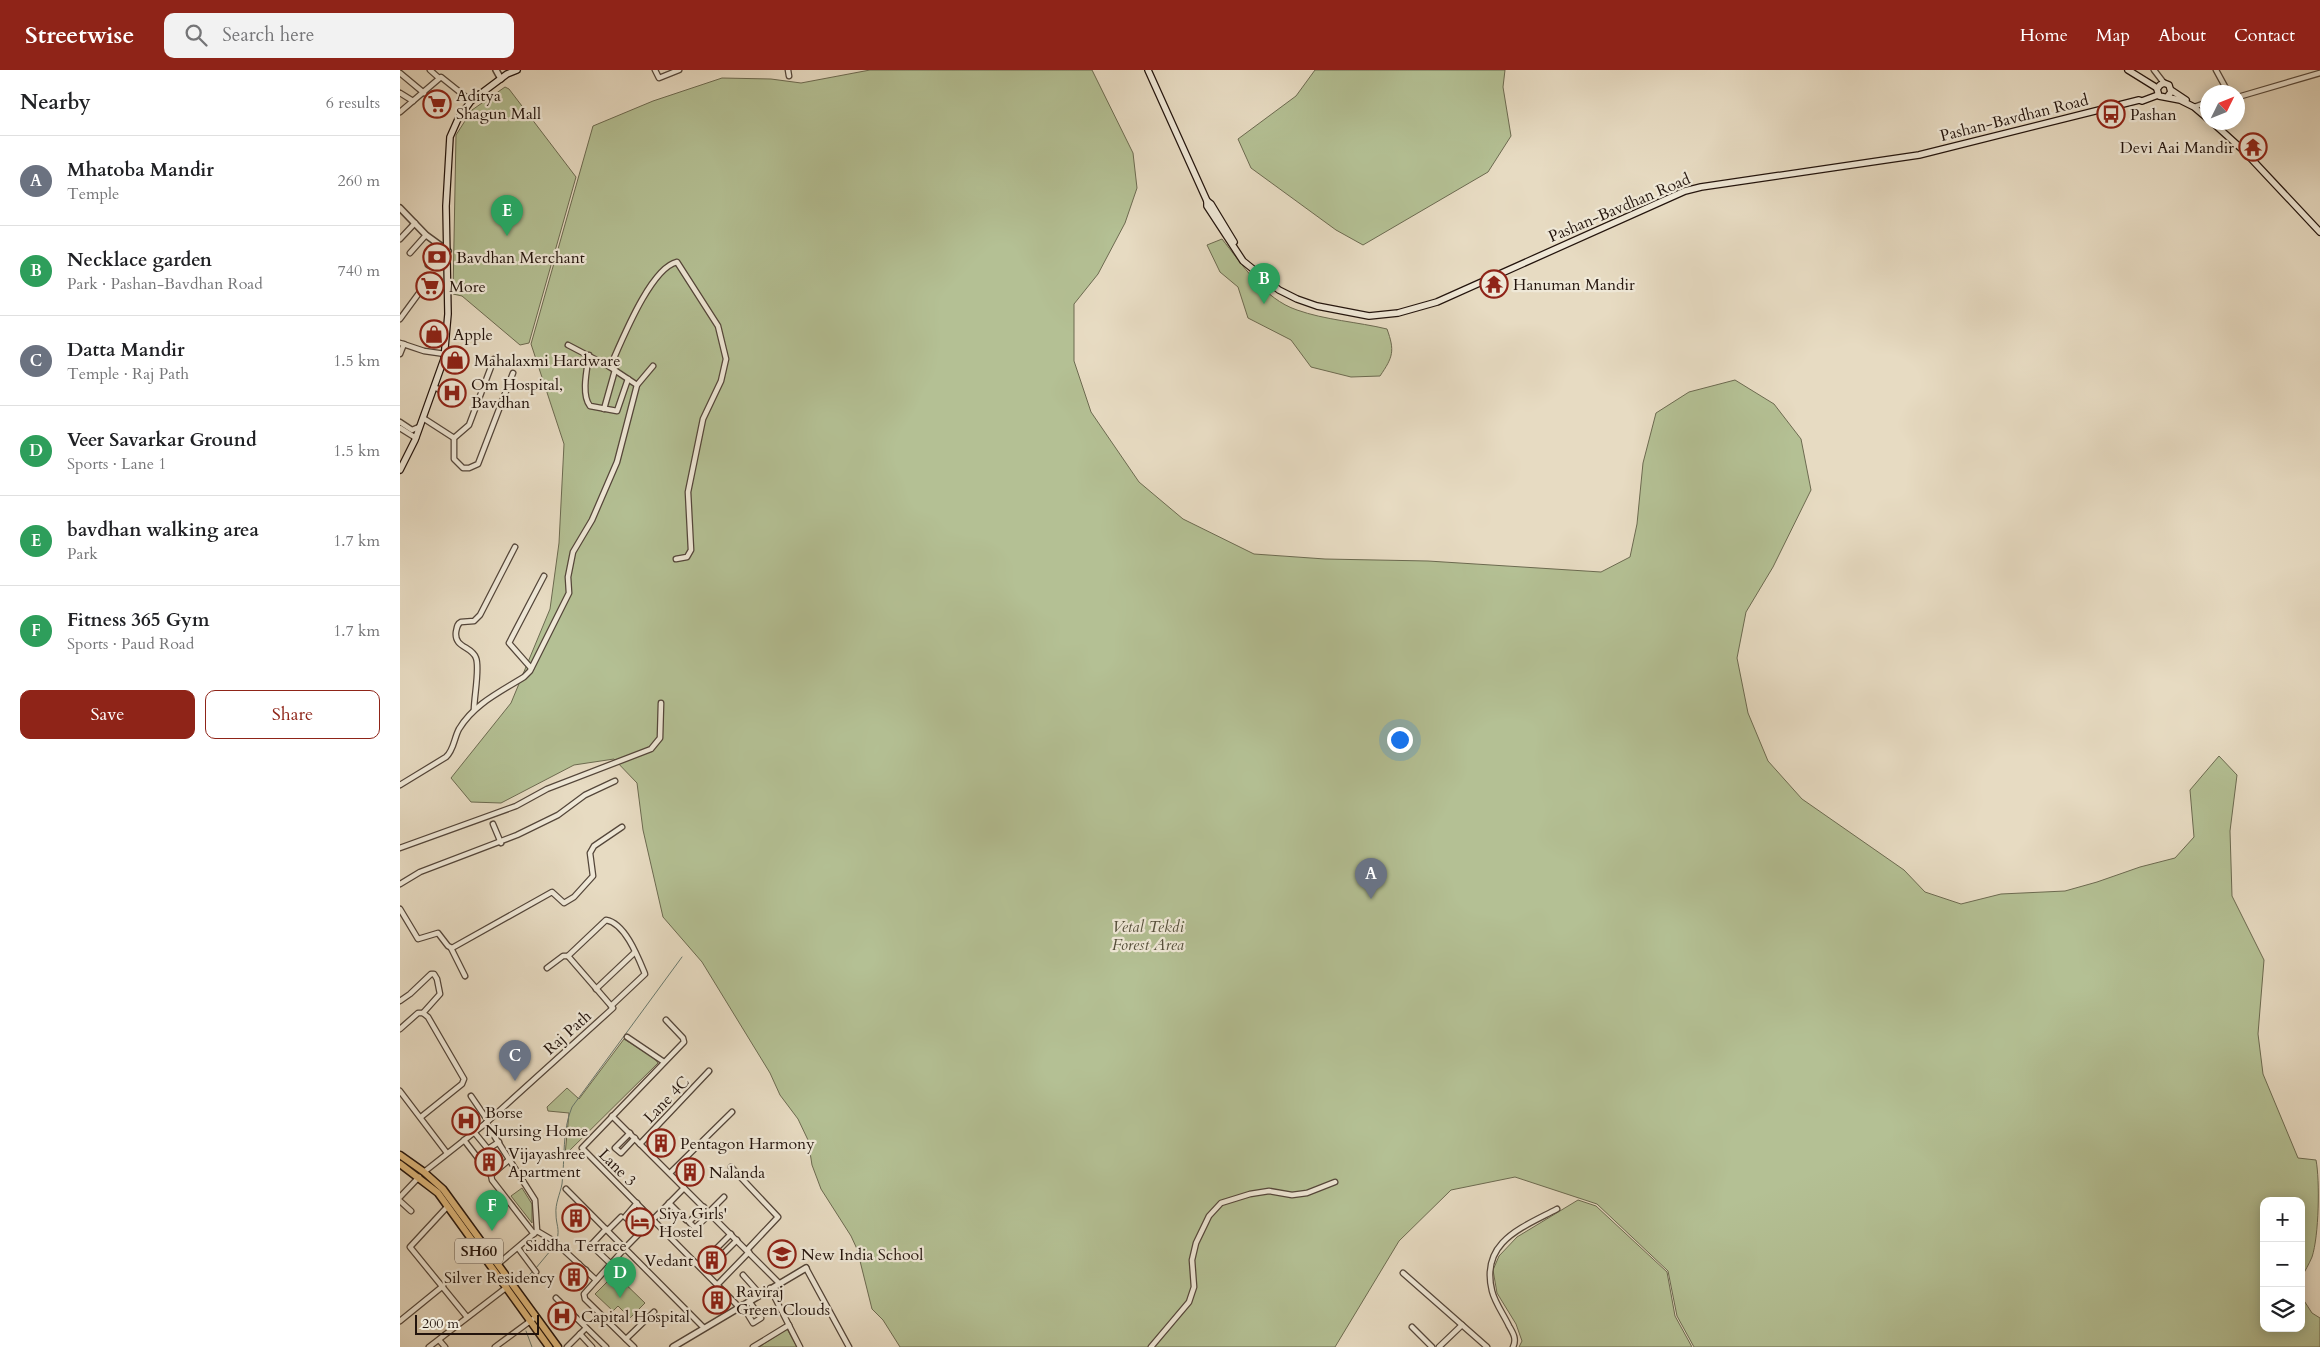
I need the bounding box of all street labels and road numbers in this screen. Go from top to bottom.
street label: Pashan-Bavdhan Road [1938,89,2091,147]
street label: Pashan-Bavdhan Road [1545,168,1694,248]
street label: Raj Path [539,1005,596,1060]
street label: Lane 4C [639,1071,695,1128]
street label: Lane 3 [593,1144,641,1192]
road number: SH60 [455,1238,503,1264]

